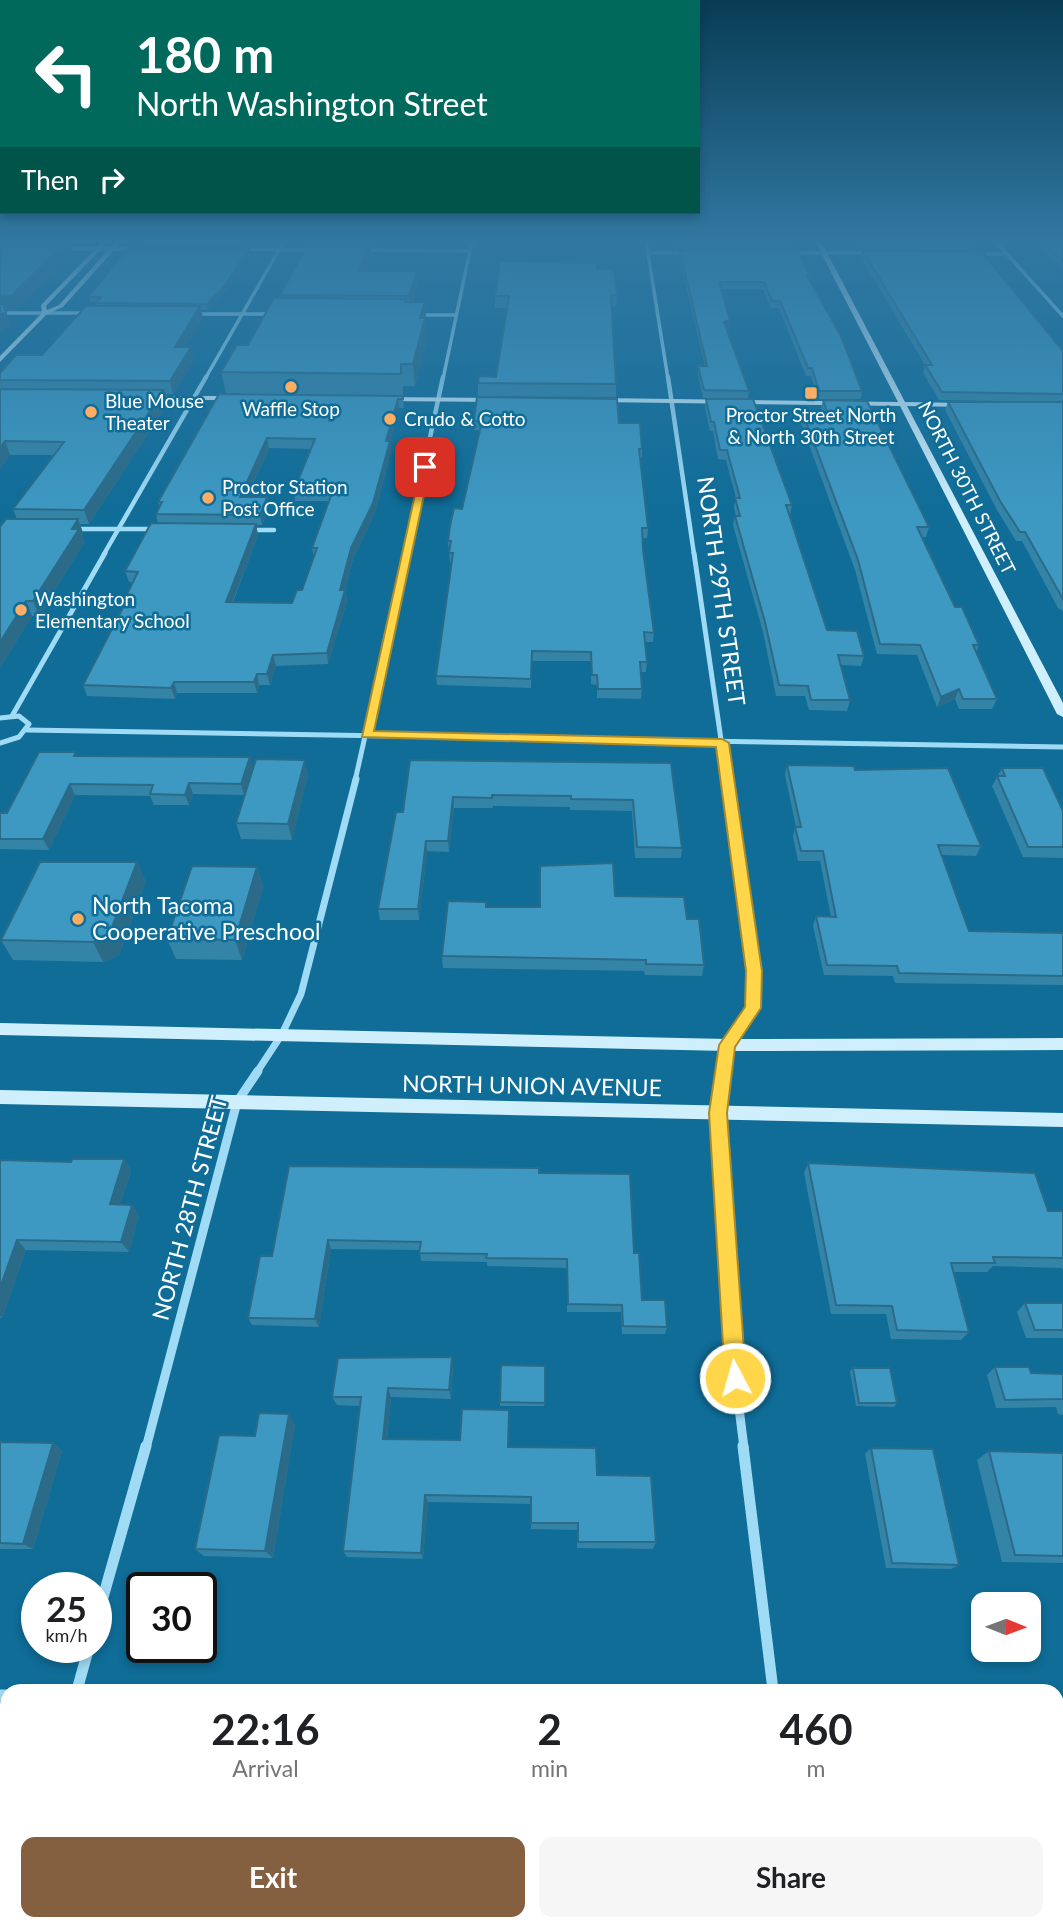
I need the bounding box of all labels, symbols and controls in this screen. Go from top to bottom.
text: 180 m [136,25,274,83]
icon: left [21,28,112,119]
text: North Washington Street [136,84,488,123]
icon: right [93,161,131,199]
text: Then [21,164,79,196]
marker: Waffle Stop [283,379,299,395]
marker: Proctor Street North & North 30th Street [803,385,819,401]
place label: Blue Mouse Theater [105,389,204,434]
place label: Waffle Stop [242,397,340,420]
street label: NORTH 30TH STREET [914,397,1021,578]
place label: Proctor Street North & North 30th Street [726,403,896,448]
marker: Blue Mouse Theater [83,404,99,420]
place label: Crudo & Cotto [404,407,526,430]
marker: Crudo & Cotto [382,411,398,427]
pin [395,437,455,497]
icon: arrive [406,448,444,486]
street label: NORTH 29TH STREET [692,474,752,708]
place label: Proctor Station Post Office [222,475,348,520]
marker: Proctor Station Post Office [200,490,216,506]
place label: Washington Elementary School [35,587,190,632]
marker: Washington Elementary School [13,602,29,618]
place label: North Tacoma Cooperative Preschool [92,891,320,945]
marker: North Tacoma Cooperative Preschool [70,911,86,927]
street label: NORTH UNION AVENUE [402,1069,662,1101]
street label: NORTH 28TH STREET [146,1092,233,1323]
position arrow [698,1341,772,1415]
speed limit sign: 30 [126,1572,217,1663]
text: 25 [46,1587,87,1629]
north arrow [971,1592,1041,1662]
map controls [971,1592,1041,1662]
text: km/h [45,1624,88,1646]
text: 22:16 [211,1704,320,1754]
text: 2 [537,1704,562,1754]
text: 460 [780,1704,853,1754]
text: Arrival [232,1754,299,1782]
text: min [531,1754,568,1782]
text: m [807,1754,826,1782]
button: Exit [21,1837,525,1917]
button: Share [539,1837,1043,1917]

